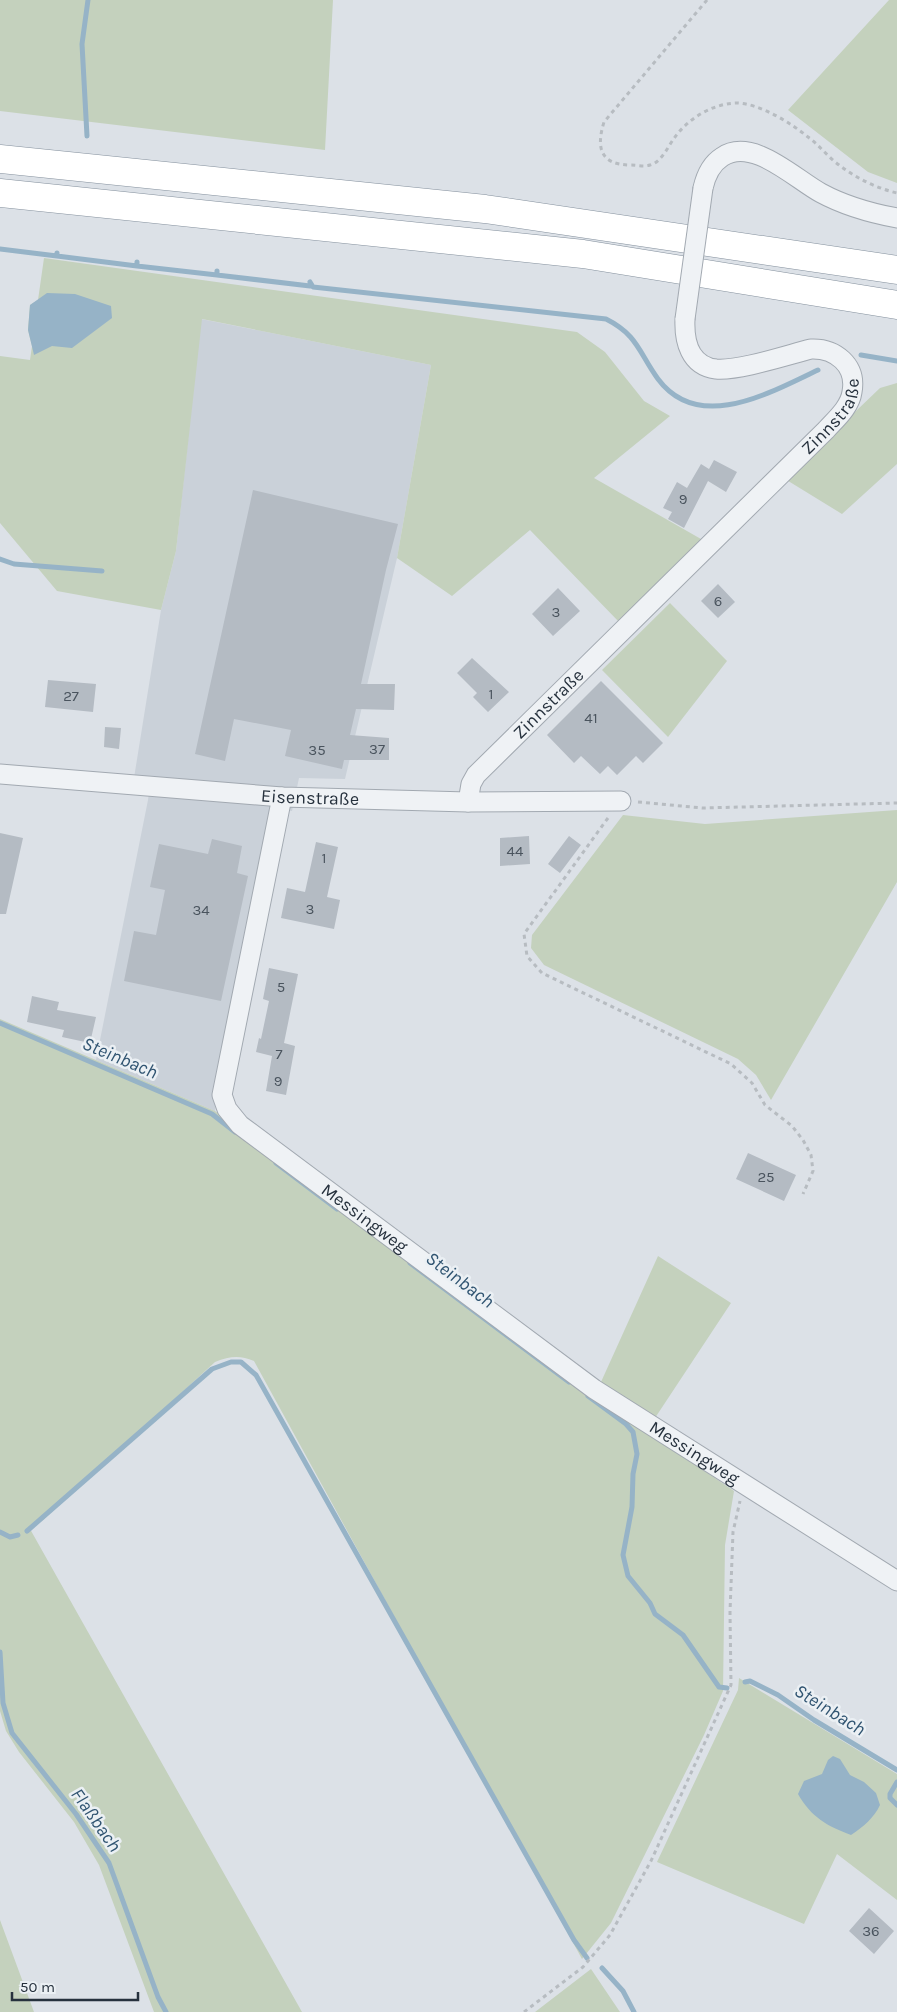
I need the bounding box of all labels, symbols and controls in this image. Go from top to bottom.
street label: Zinnstraße [797,378,864,459]
house number: 9 [679,490,687,508]
house number: 6 [714,592,722,610]
house number: 3 [552,603,560,621]
street label: Zinnstraße [508,664,588,743]
house number: 1 [489,685,493,703]
house number: 27 [63,687,79,705]
house number: 41 [584,709,598,727]
house number: 37 [369,740,385,758]
house number: 35 [308,741,326,759]
street label: Eisenstraße [260,784,359,810]
house number: 44 [507,842,524,860]
house number: 1 [322,849,326,867]
house number: 3 [306,900,314,918]
house number: 34 [192,901,210,919]
house number: 5 [277,978,285,996]
water label: Steinbach [79,1032,161,1084]
house number: 7 [275,1045,283,1063]
house number: 9 [274,1072,282,1090]
house number: 25 [757,1168,775,1186]
street label: Messingweg [317,1179,412,1257]
water label: Steinbach [422,1247,498,1313]
street label: Messingweg [645,1416,744,1489]
water label: Steinbach [790,1680,870,1740]
water label: Flaßbach [66,1784,126,1856]
house number: 36 [862,1922,880,1940]
scale bar [12,1970,139,2002]
text: 50 m [20,1978,55,1996]

